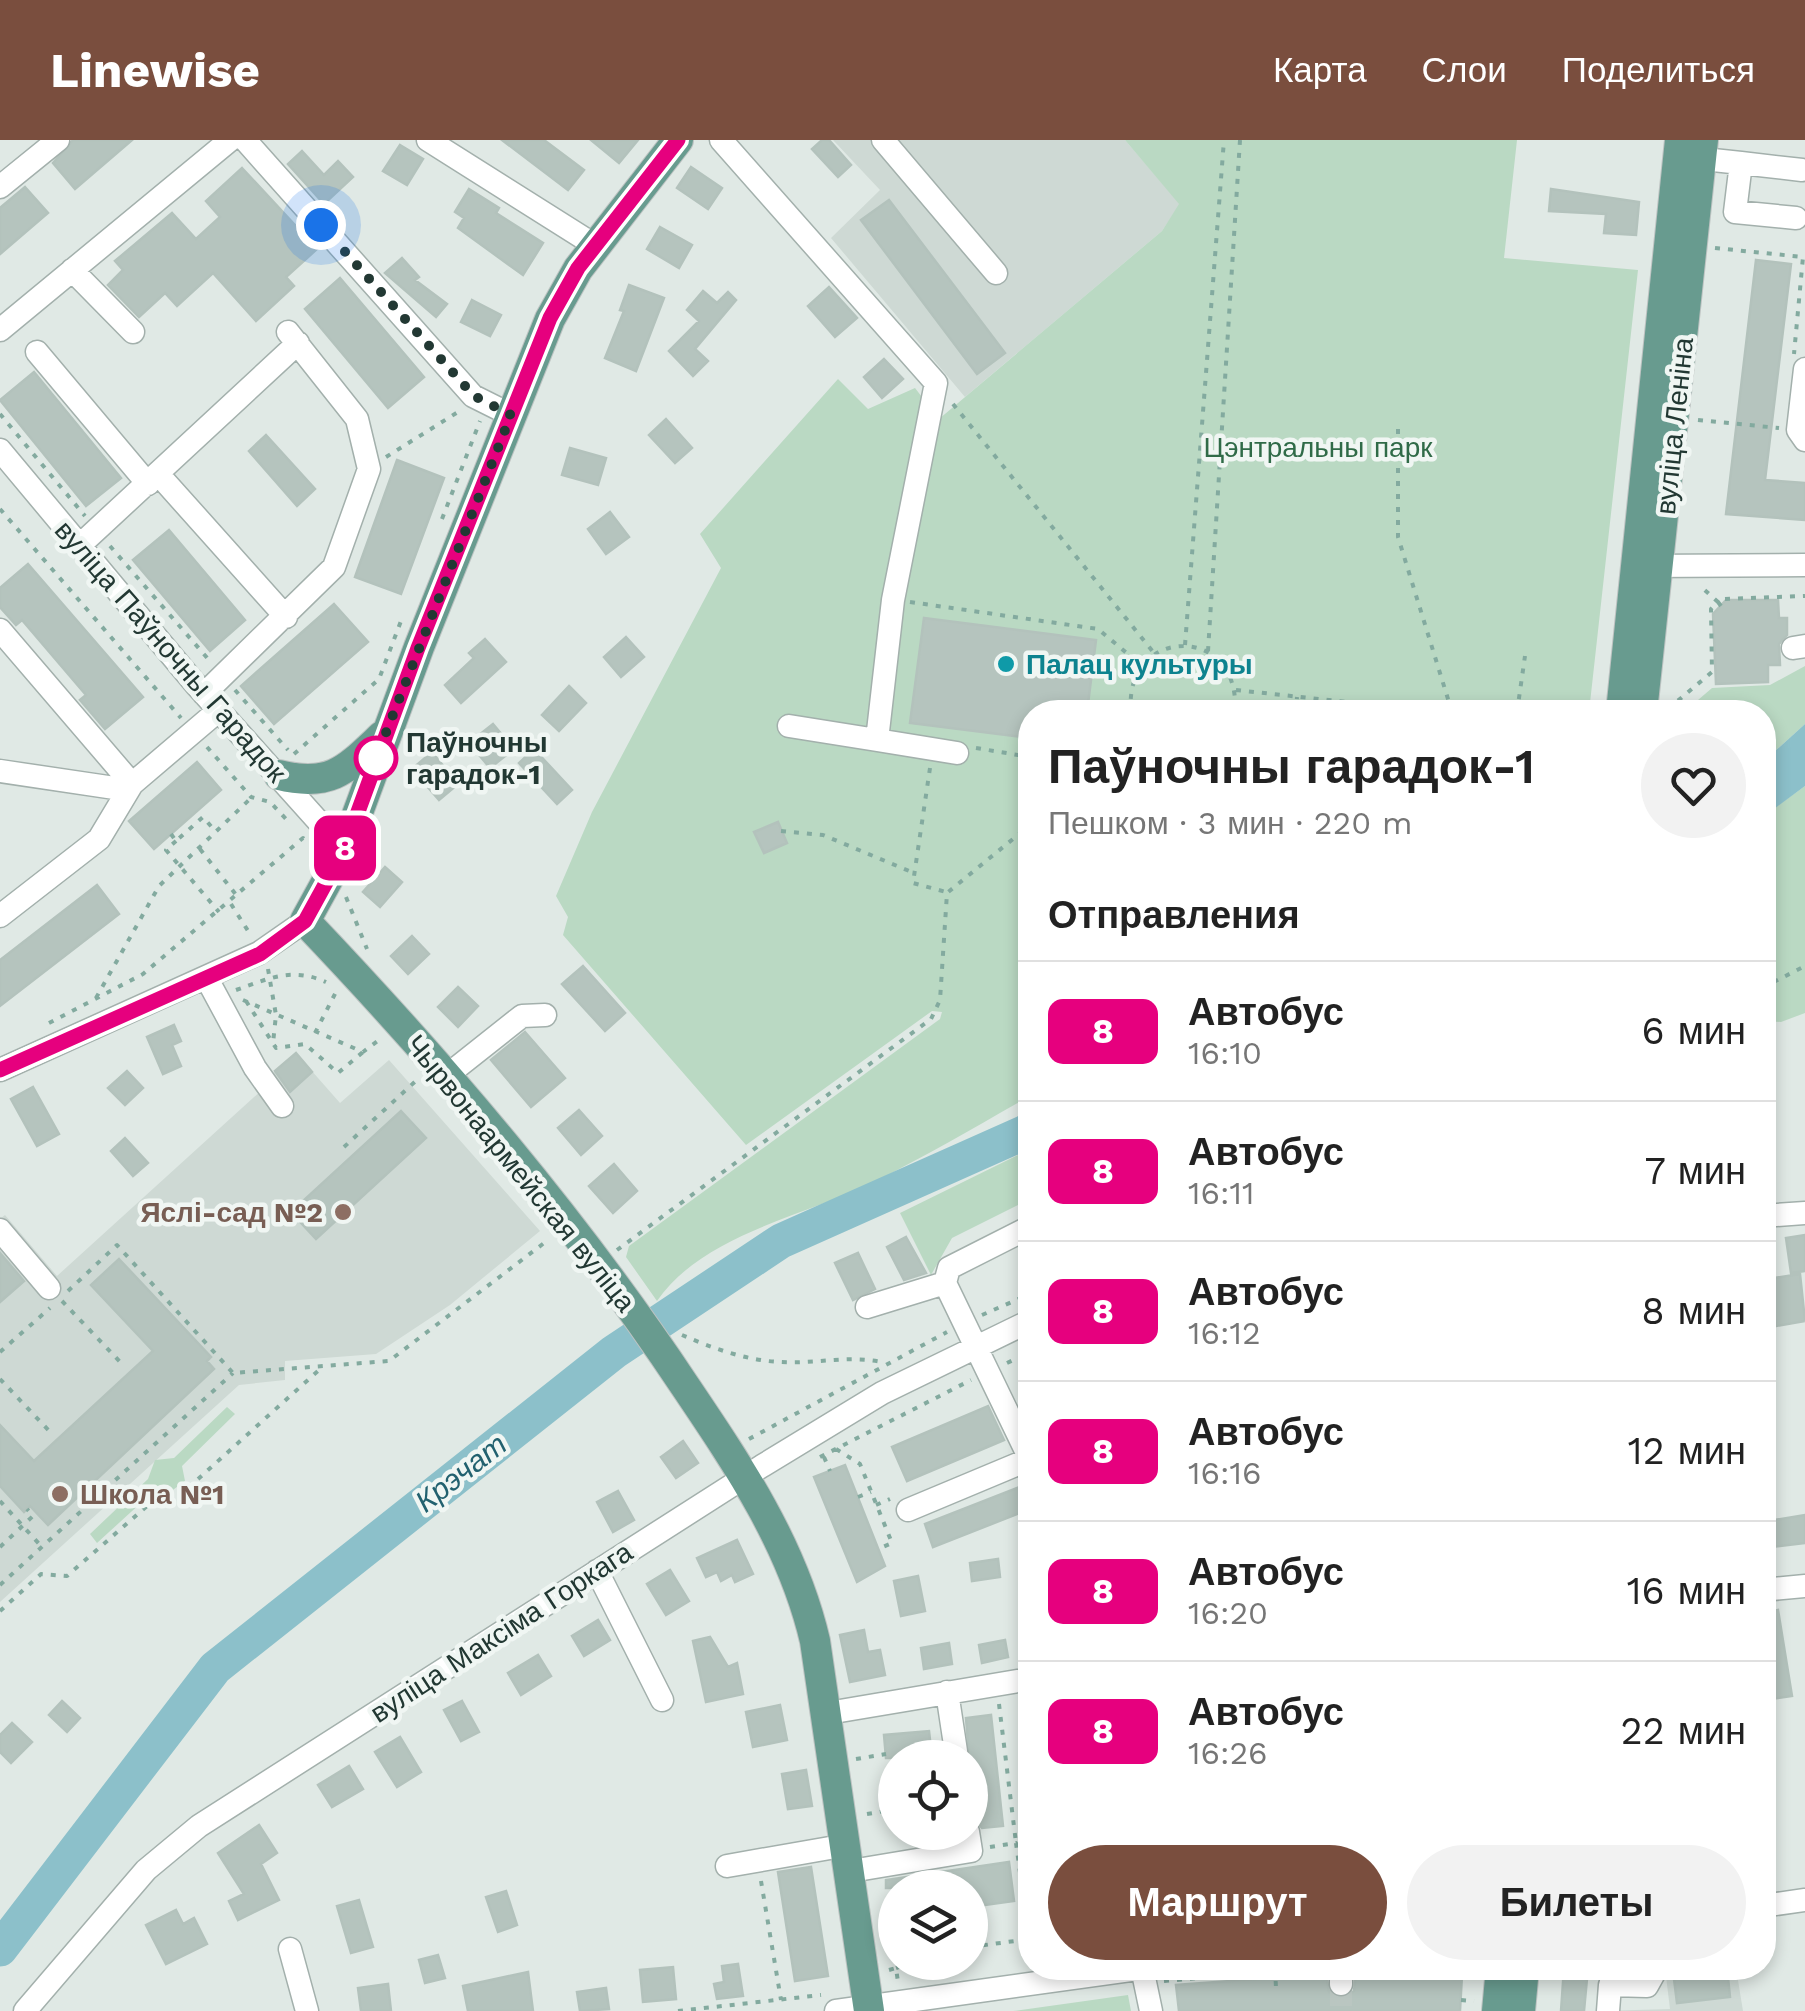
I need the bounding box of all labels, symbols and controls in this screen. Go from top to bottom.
text: Linewise [50,42,260,99]
text: Карта [1273,49,1367,91]
text: Слои [1422,49,1507,91]
text: Поделиться [1562,49,1755,91]
your location [296,200,346,250]
street label: вуліца Леніна [1649,335,1700,516]
park label: Цэнтральны парк [1203,431,1433,464]
street label: вуліца Паўночны Гарадок [48,514,294,789]
place label: Палац культуры [1026,648,1253,681]
marker: Палац культуры [995,653,1017,675]
place label: Паўночны гарадок-1 [406,726,548,791]
button: heart [1641,733,1746,838]
marker: Паўночны гарадок-1 [355,737,397,779]
text: Паўночны гарадок-1 [1048,738,1535,795]
text: Пешком · 3 мин · 220 m [1048,804,1412,842]
line badge: 8 [312,816,378,880]
text: 8 [334,827,356,869]
text: Отправления [1048,893,1300,937]
text: Автобус [1188,990,1344,1034]
text: 6 мин [1642,1009,1746,1053]
text: 8 [1092,1010,1114,1052]
street label: Чырвонаармейская вуліца [399,1028,643,1319]
text: 16:10 [1188,1034,1262,1072]
text: Автобус [1188,1130,1344,1174]
text: 7 мин [1645,1149,1746,1193]
text: 8 [1092,1150,1114,1192]
text: 16:11 [1188,1174,1254,1212]
place label: Яслі-сад №2 [140,1196,323,1229]
marker: Яслі-сад №2 [332,1201,354,1223]
text: Автобус [1188,1270,1344,1314]
text: 8 мин [1641,1289,1746,1333]
text: 8 [1092,1290,1114,1332]
text: 16:12 [1188,1314,1261,1352]
text: Автобус [1188,1410,1344,1454]
water label: Крэчат [408,1426,513,1519]
text: 12 мин [1628,1429,1746,1473]
text: 8 [1092,1430,1114,1472]
text: 16:16 [1188,1454,1261,1492]
place label: Школа №1 [80,1478,224,1511]
marker: Школа №1 [49,1483,71,1505]
street label: вуліца Максіма Горкага [364,1535,639,1730]
text: Автобус [1188,1550,1344,1594]
text: 16 мин [1627,1569,1746,1613]
text: 8 [1092,1570,1114,1612]
text: 16:20 [1188,1594,1268,1632]
text: Автобус [1188,1690,1344,1734]
text: 22 мин [1620,1709,1746,1753]
text: 8 [1092,1710,1114,1752]
text: 16:26 [1188,1734,1268,1772]
map controls [878,1740,988,1980]
button: locate [878,1740,988,1850]
button: Маршрут [1048,1845,1387,1960]
button: Билеты [1407,1845,1746,1960]
button: layers [878,1870,988,1980]

